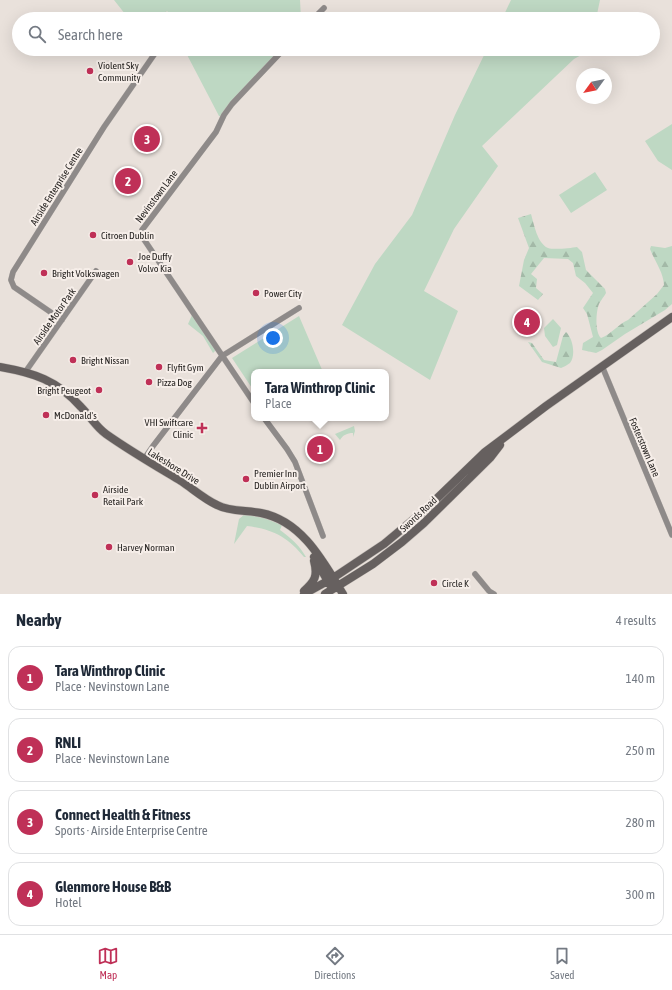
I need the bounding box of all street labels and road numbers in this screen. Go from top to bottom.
street label: Airside Enterprise Centre [28,145,85,227]
street label: Nevinstown Lane [133,168,180,225]
street label: Airside Motor Park [31,285,78,347]
street label: Fosterstown Lane [627,416,662,479]
street label: Lakeshore Drive [146,446,202,487]
street label: Swords Road [398,494,439,534]

